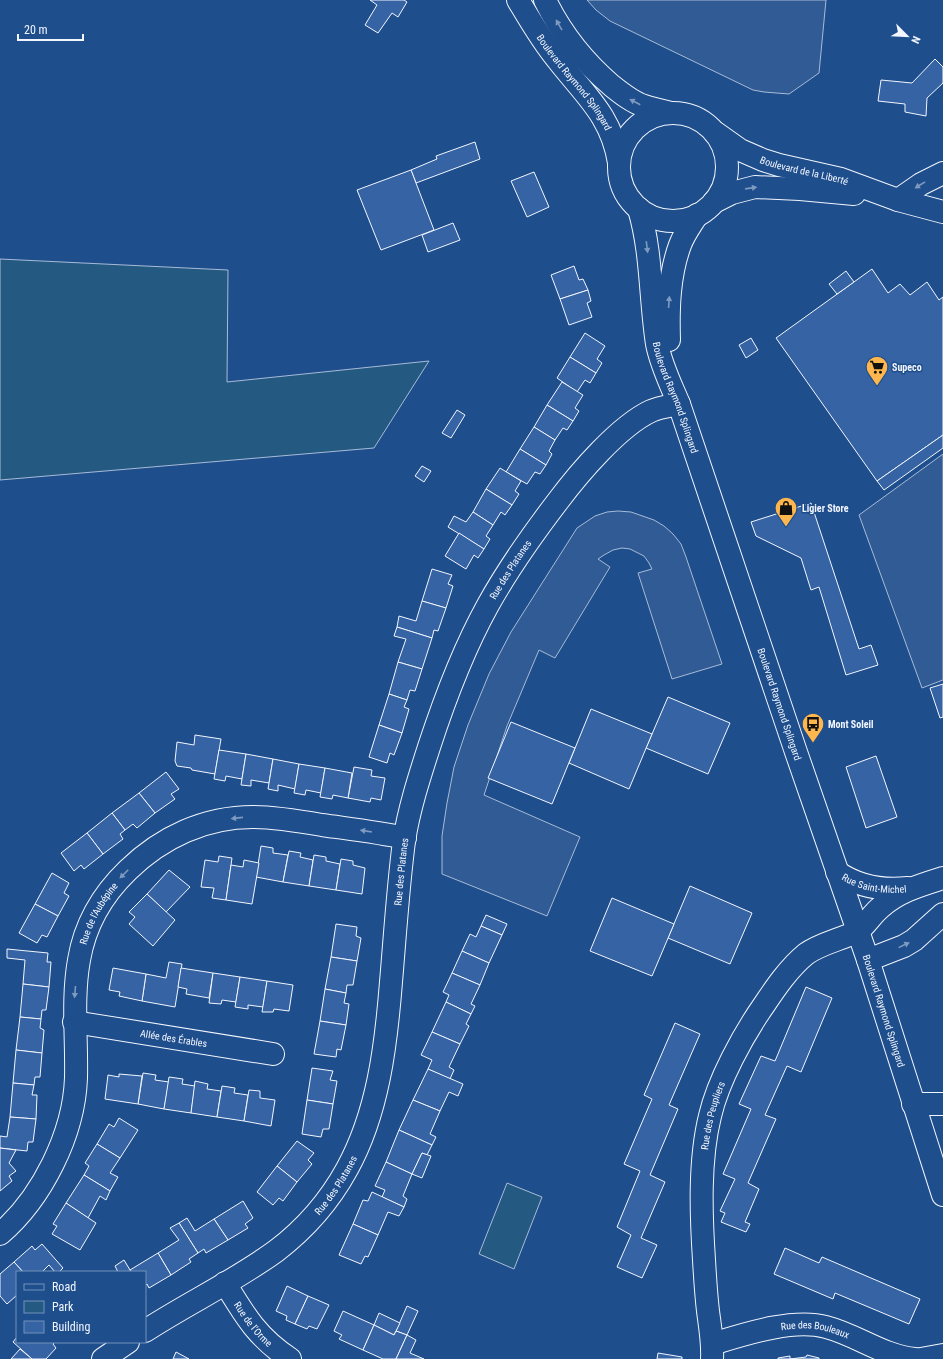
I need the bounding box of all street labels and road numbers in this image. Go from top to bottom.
street label: Boulevard Raymond Splingard [535,32,614,132]
street label: Boulevard de la Liberté [758,154,850,187]
street label: Boulevard Raymond Splingard [651,341,700,455]
street label: Rue des Platanes [487,538,534,601]
street label: Boulevard Raymond Splingard [755,647,803,762]
street label: Rue des Platanes [392,837,410,906]
street label: Rue Saint-Michel [840,871,907,895]
street label: Rue de l'Aubépine [78,880,120,946]
street label: Boulevard Raymond Splingard [861,953,907,1069]
street label: Allée des Érables [139,1028,208,1049]
street label: Rue des Peupliers [699,1079,727,1150]
street label: Rue des Platanes [312,1154,359,1217]
street label: Rue de l'Orme [232,1300,275,1349]
street label: Rue des Bouleaux [780,1319,851,1341]

